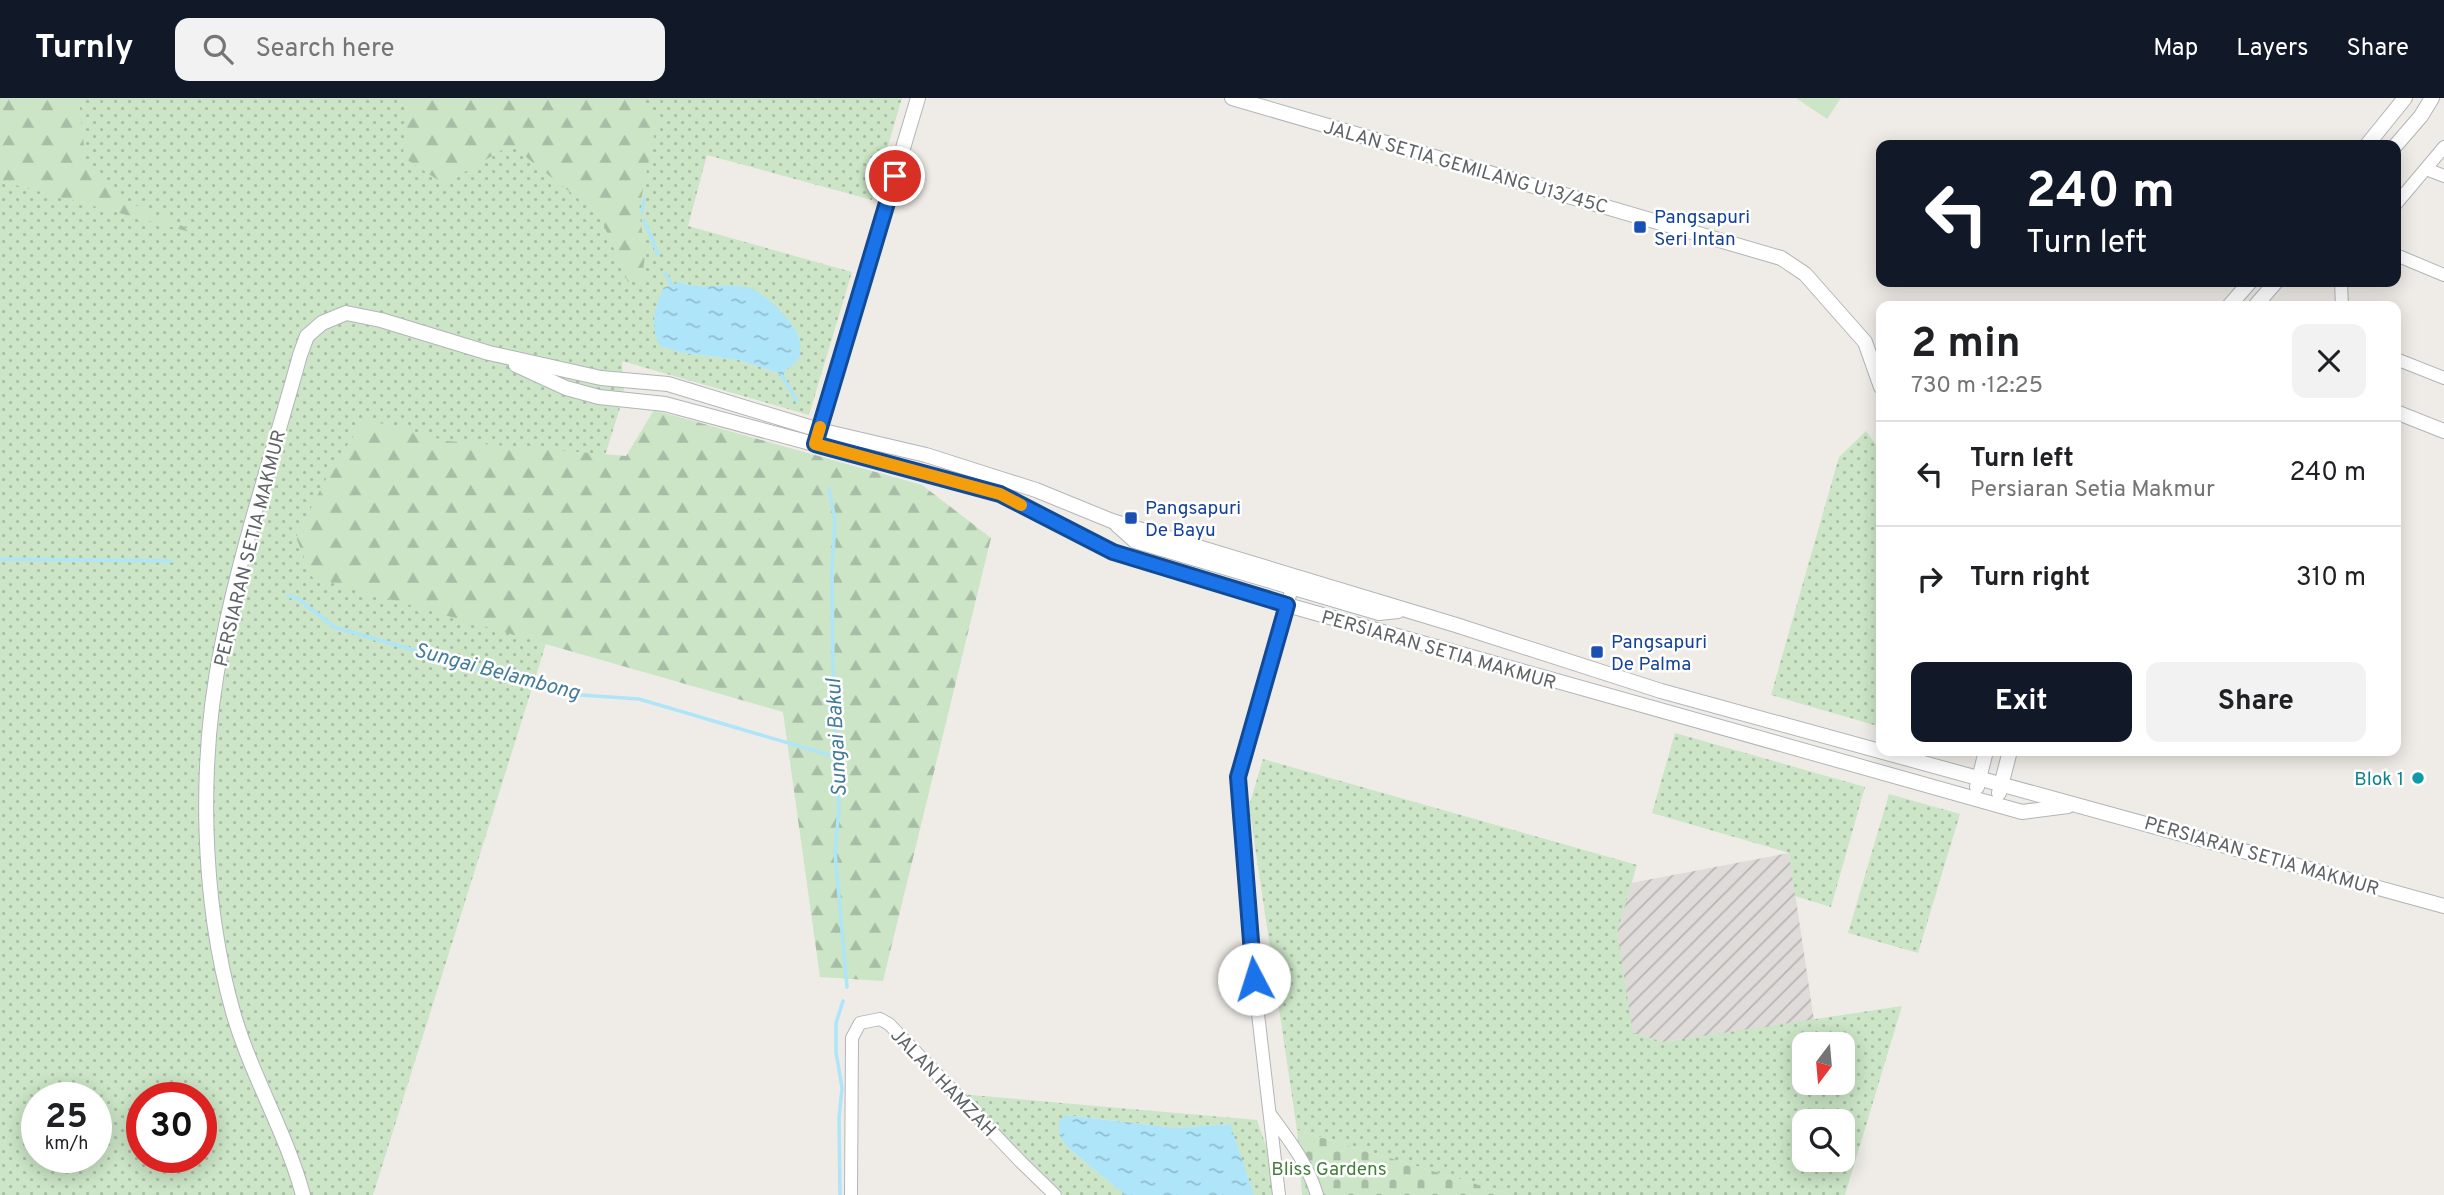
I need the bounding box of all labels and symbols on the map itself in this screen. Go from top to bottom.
street label: JALAN SETIA GEMILANG U13/45C [1321,116,1610,220]
pin [865,146,925,206]
place label: Pangsapuri Seri Intan [1654,206,1750,252]
marker: Pangsapuri Seri Intan [1632,219,1648,235]
street label: PERSIARAN SETIA MAKMUR [210,428,292,669]
place label: Pangsapuri De Bayu [1145,497,1241,543]
marker: Pangsapuri De Bayu [1123,510,1139,526]
street label: PERSIARAN SETIA MAKMUR [1318,606,1559,696]
place label: Pangsapuri De Palma [1611,631,1707,677]
water label: Sungai Belambong [411,637,583,708]
marker: Pangsapuri De Palma [1589,644,1605,660]
water label: Sungai Bakul [821,676,854,798]
place label: Blok 1 [2354,768,2404,792]
marker: Blok 1 [2410,770,2426,786]
street label: PERSIARAN SETIA MAKMUR [2141,812,2382,902]
position arrow [1217,942,1291,1016]
street label: JALAN HAMZAH [885,1024,1000,1143]
north arrow [1792,1032,1855,1096]
speed limit sign: 30 [126,1082,217,1173]
park label: Bliss Gardens [1271,1158,1387,1182]

